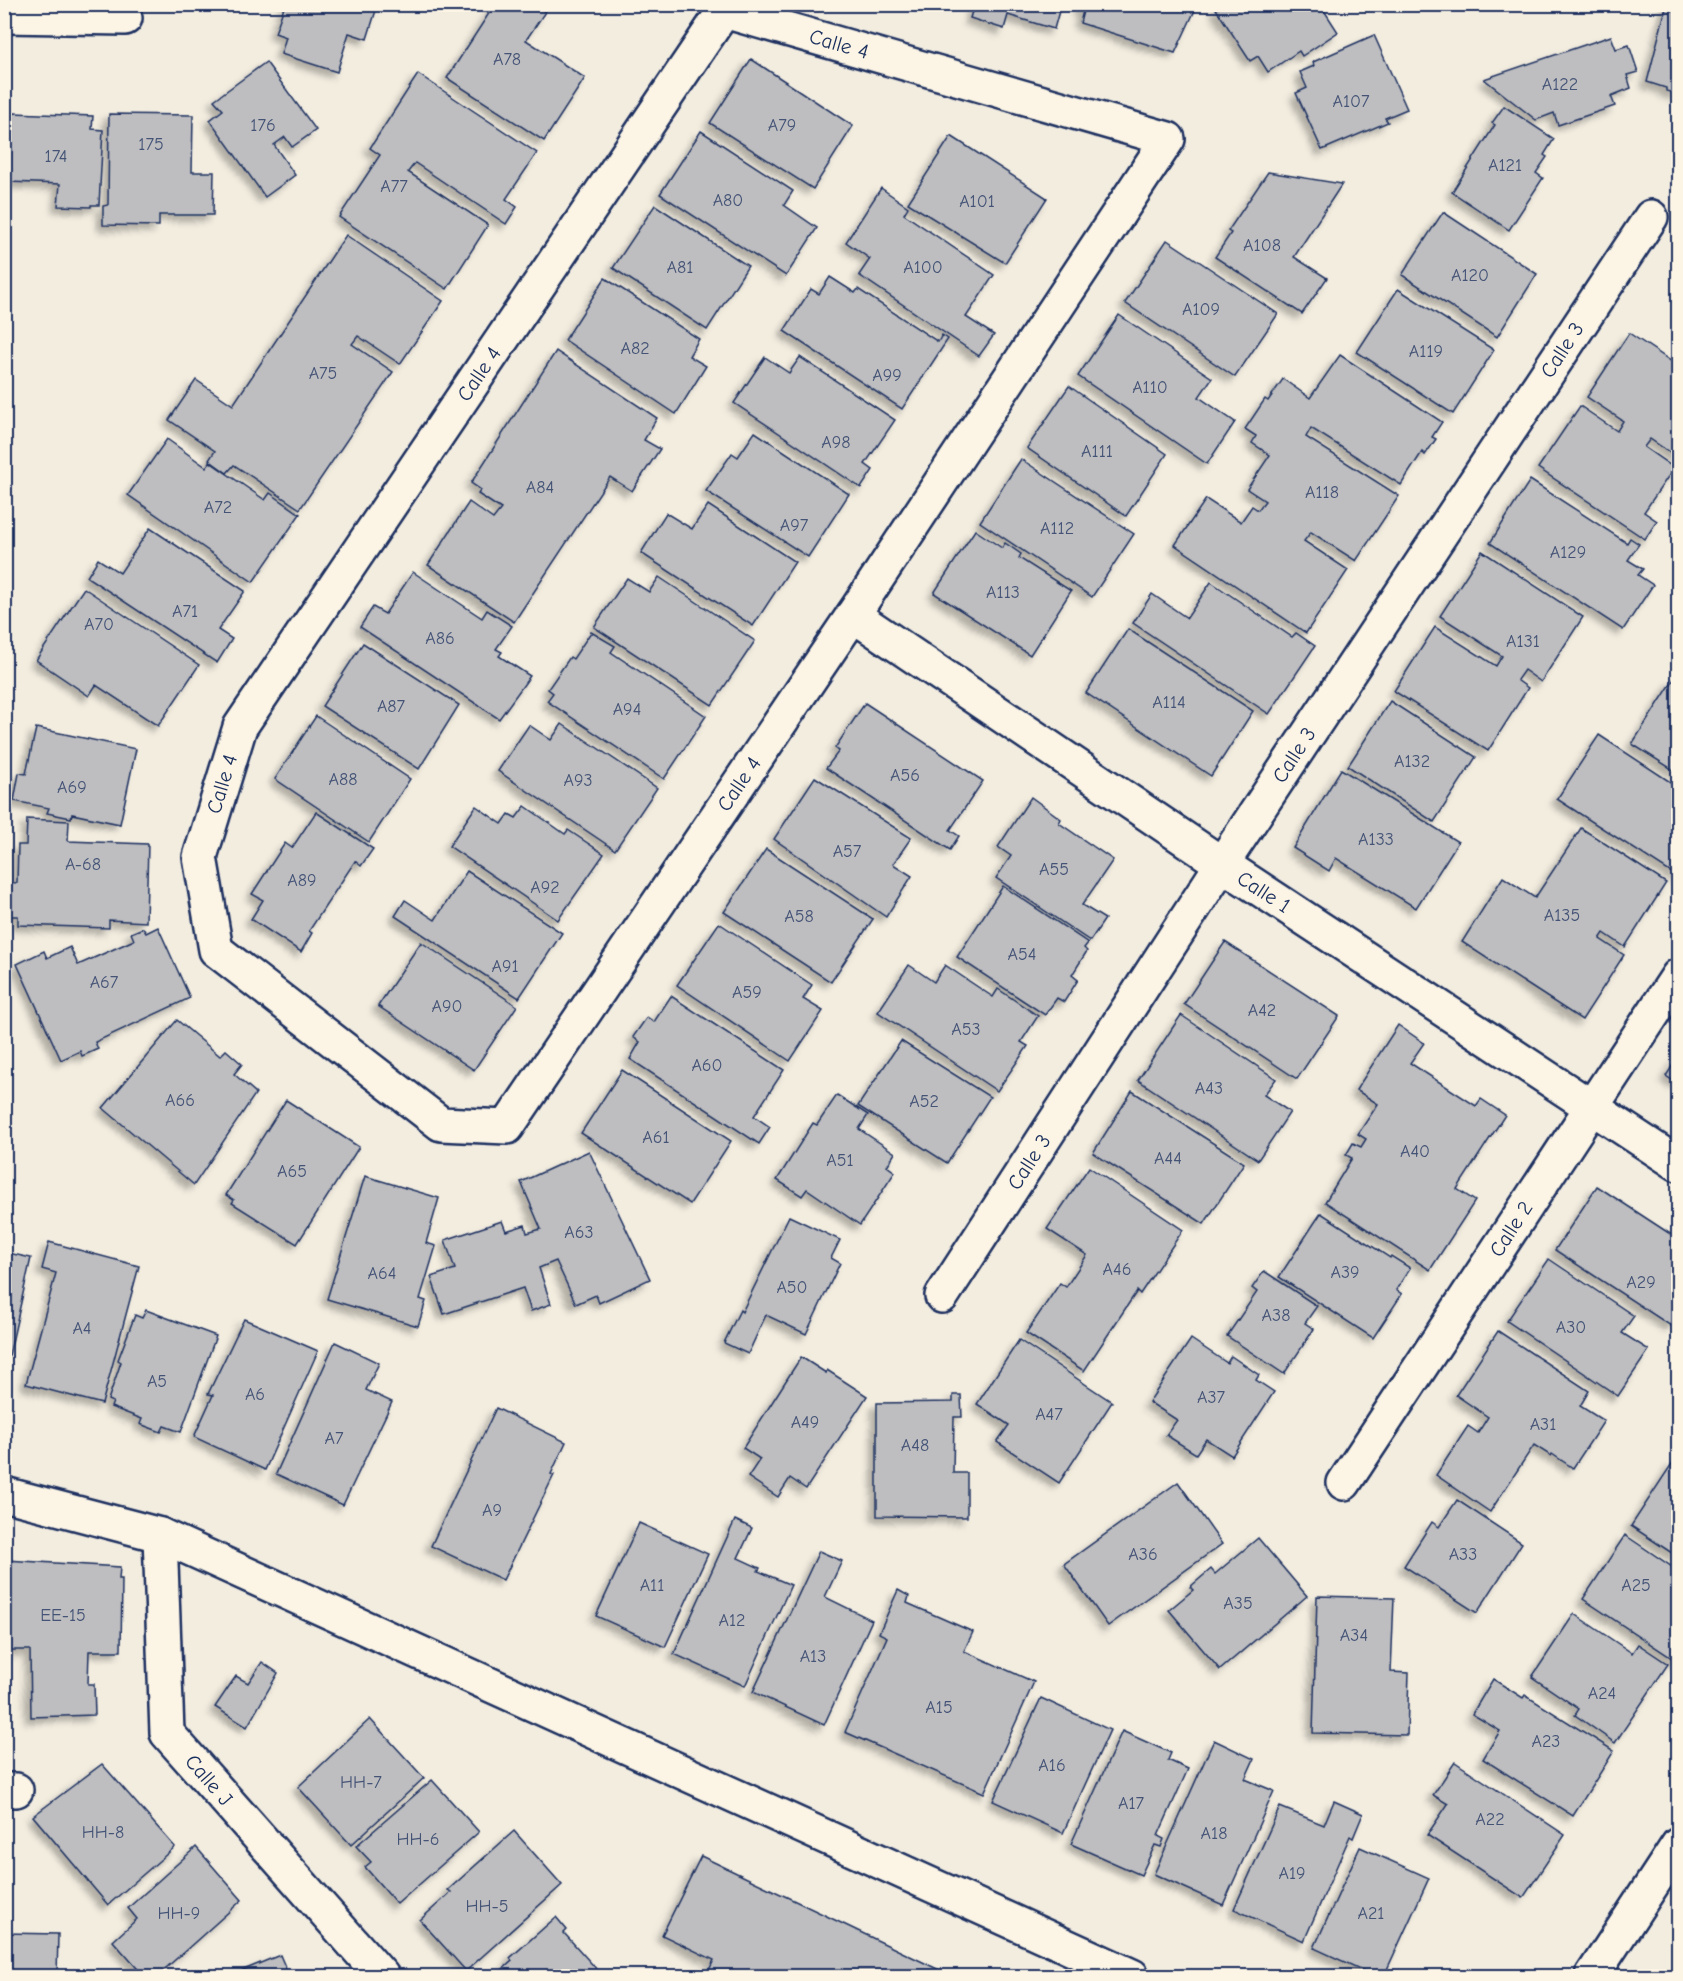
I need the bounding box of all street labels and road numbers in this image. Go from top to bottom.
street label: Calle 4 [807,24,871,64]
street label: Calle 3 [1535,318,1589,382]
street label: Calle 4 [452,342,506,406]
street label: Calle 3 [1267,723,1321,787]
street label: Calle 4 [202,751,242,817]
street label: Calle 4 [712,752,766,816]
street label: Calle 1 [1233,866,1295,918]
street label: Calle 3 [1002,1130,1056,1194]
street label: Calle 2 [1484,1197,1538,1261]
street label: Calle J [180,1749,238,1811]

